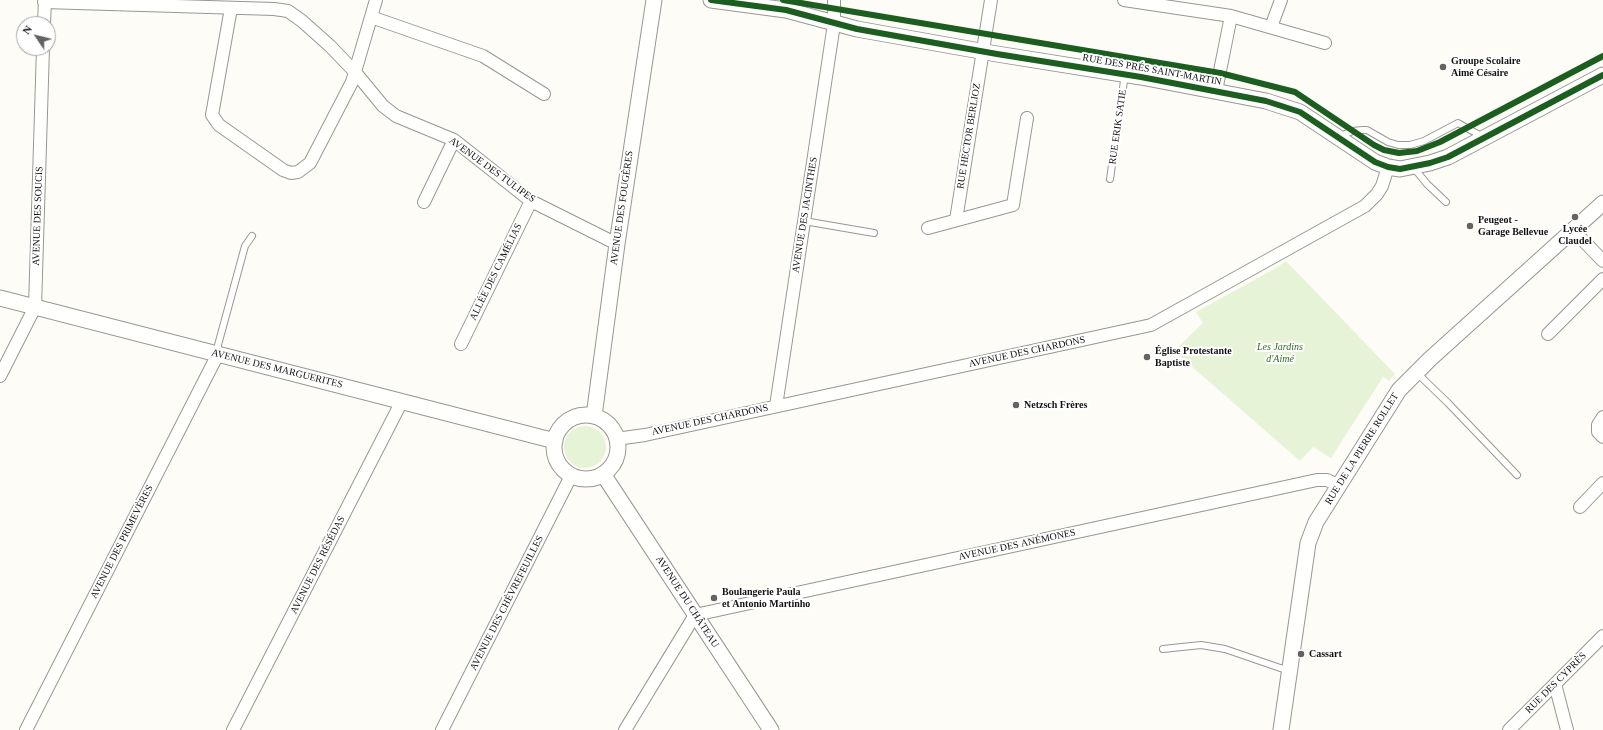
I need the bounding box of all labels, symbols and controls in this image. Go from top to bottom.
north arrow [16,16,56,56]
text: N [20,23,34,36]
street label: RUE DES PRÉS SAINT-MARTIN [1082,52,1222,88]
place label: Groupe Scolaire Aimé Césaire [1451,55,1520,78]
marker: Groupe Scolaire Aimé Césaire [1438,62,1448,72]
street label: RUE HECTOR BERLIOZ [955,82,983,190]
street label: RUE ERIK SATIE [1107,89,1129,165]
street label: AVENUE DES TULIPES [447,135,537,205]
street label: AVENUE DES FOUGÈRES [608,150,636,266]
street label: AVENUE DES JACINTHES [790,156,820,274]
street label: AVENUE DES SOUCIS [30,166,46,266]
marker: Lycée Claudel [1570,212,1580,222]
place label: Peugeot - Garage Bellevue [1478,214,1548,238]
street label: ALLÉE DES CAMÉLIAS [467,221,525,323]
marker: Peugeot - Garage Bellevue [1465,221,1475,231]
place label: Lycée Claudel [1558,223,1592,246]
street label: AVENUE DES CHARDONS [968,334,1086,370]
park label: Les Jardins d'Aimé [1257,341,1303,364]
place label: Église Protestante Baptiste [1155,345,1232,368]
street label: AVENUE DES MARGUERITES [210,347,344,391]
marker: Église Protestante Baptiste [1142,352,1152,362]
street label: RUE DE LA PIERRE ROLLET [1323,391,1401,507]
place label: Netzsch Frères [1024,399,1087,411]
marker: Netzsch Frères [1011,400,1021,410]
street label: AVENUE DES CHARDONS [651,402,769,438]
street label: AVENUE DES PRIMEVÈRES [88,483,156,601]
street label: AVENUE DES RÉSÉDAS [288,514,348,616]
street label: AVENUE DES ANÉMONES [957,527,1077,563]
street label: AVENUE DES CHÈVREFEUILLES [468,534,546,672]
street label: AVENUE DU CHÂTEAU [653,554,721,650]
place label: Boulangerie Paula et Antonio Martinho [722,586,810,610]
marker: Boulangerie Paula et Antonio Martinho [709,593,719,603]
place label: Cassart [1309,648,1342,660]
marker: Cassart [1296,649,1306,659]
street label: RUE DES CYPRÈS [1523,650,1589,716]

